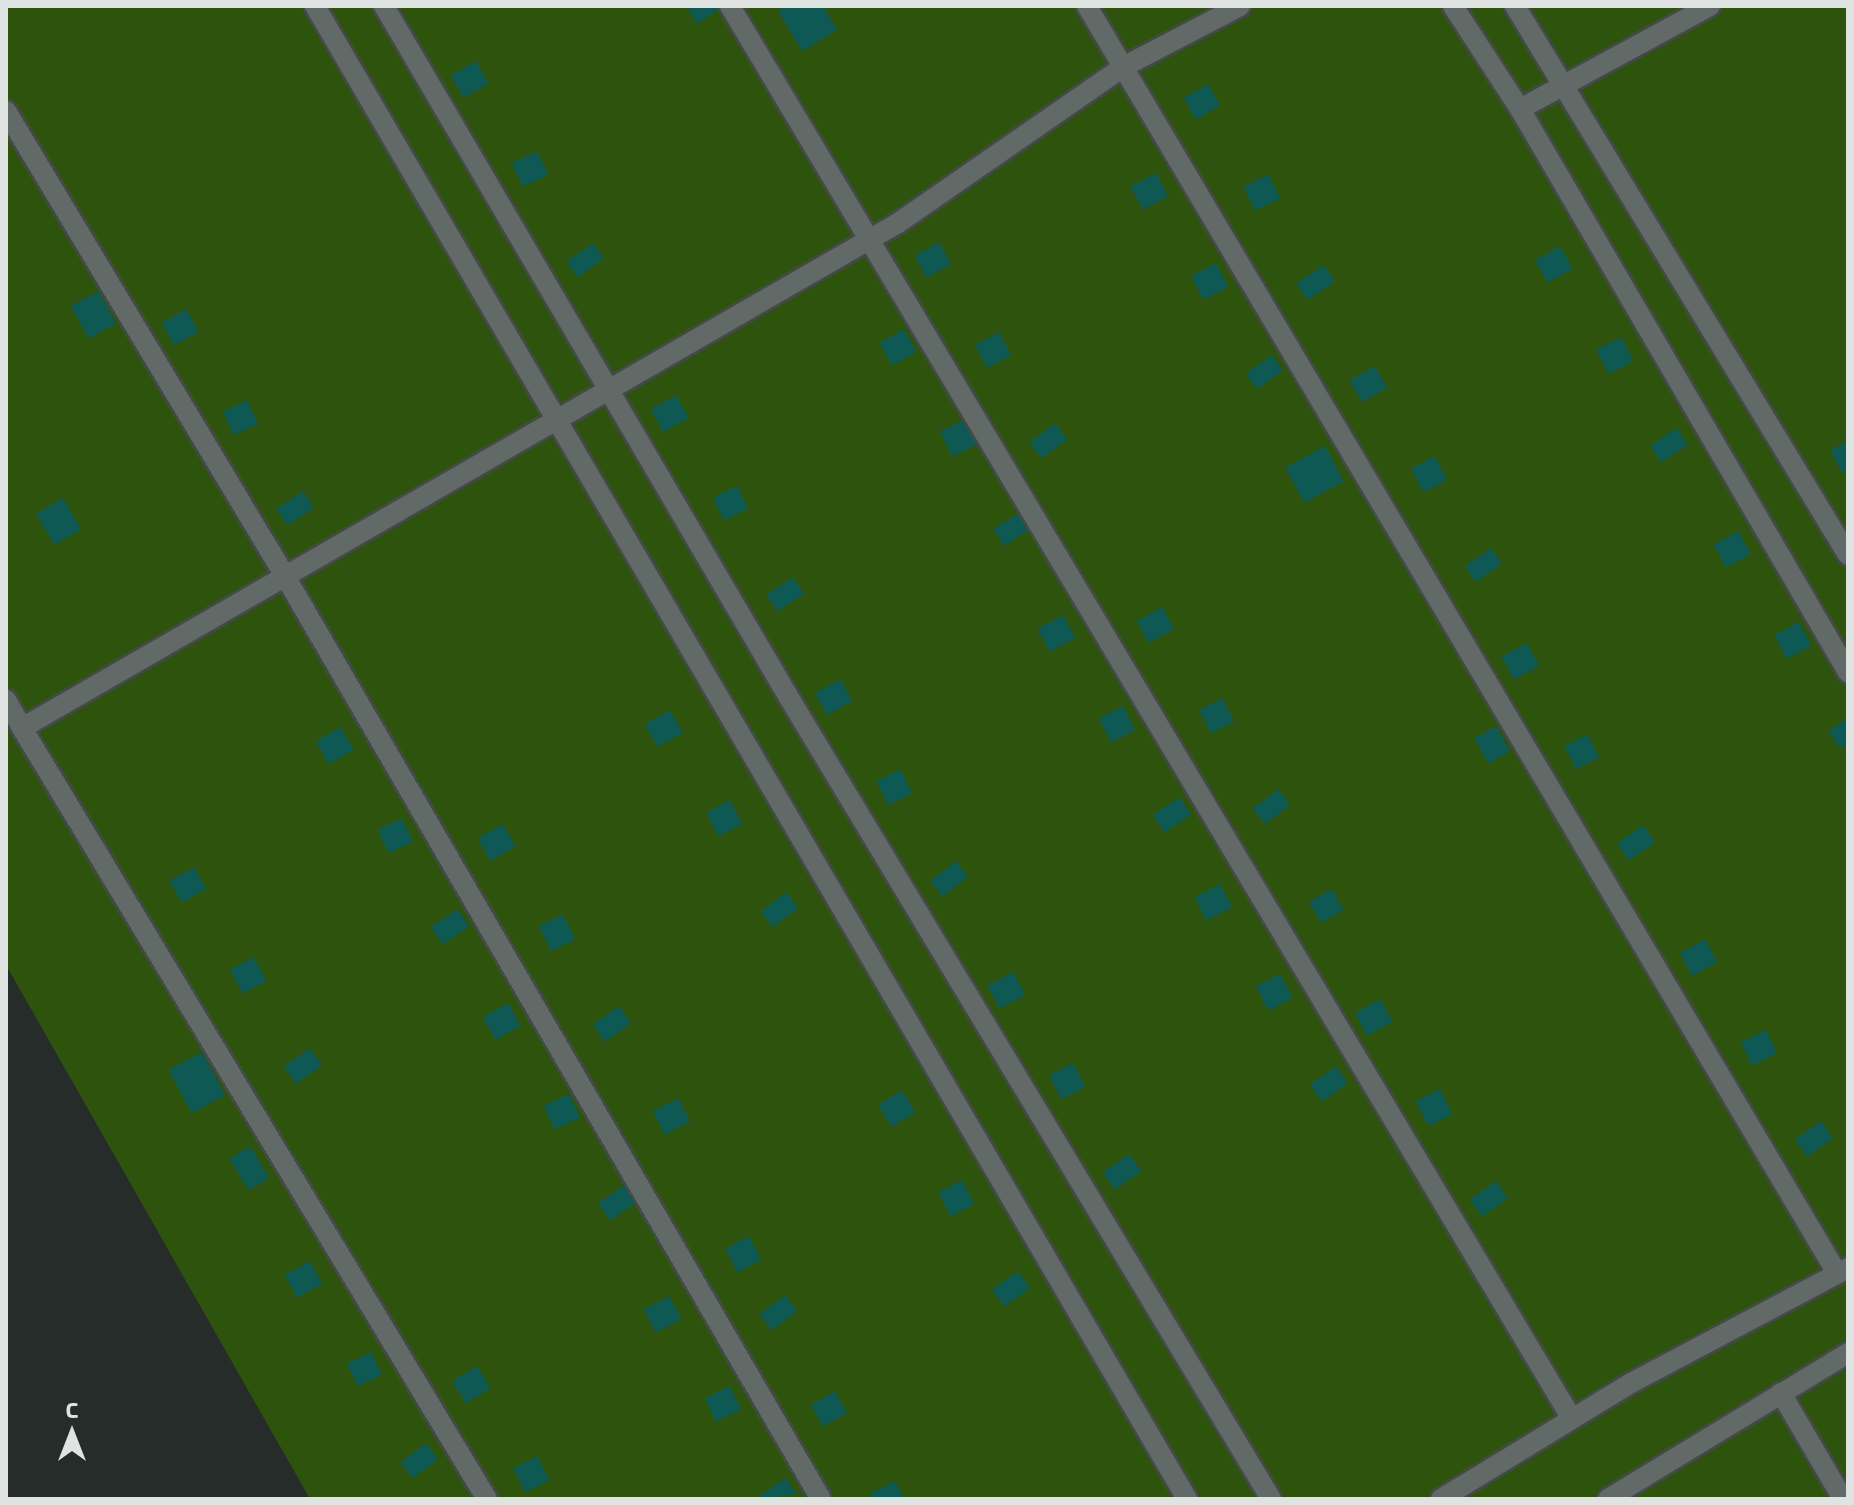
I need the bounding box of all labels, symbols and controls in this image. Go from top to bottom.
north arrow [32,1393,112,1473]
text: С [66,1396,78,1422]

